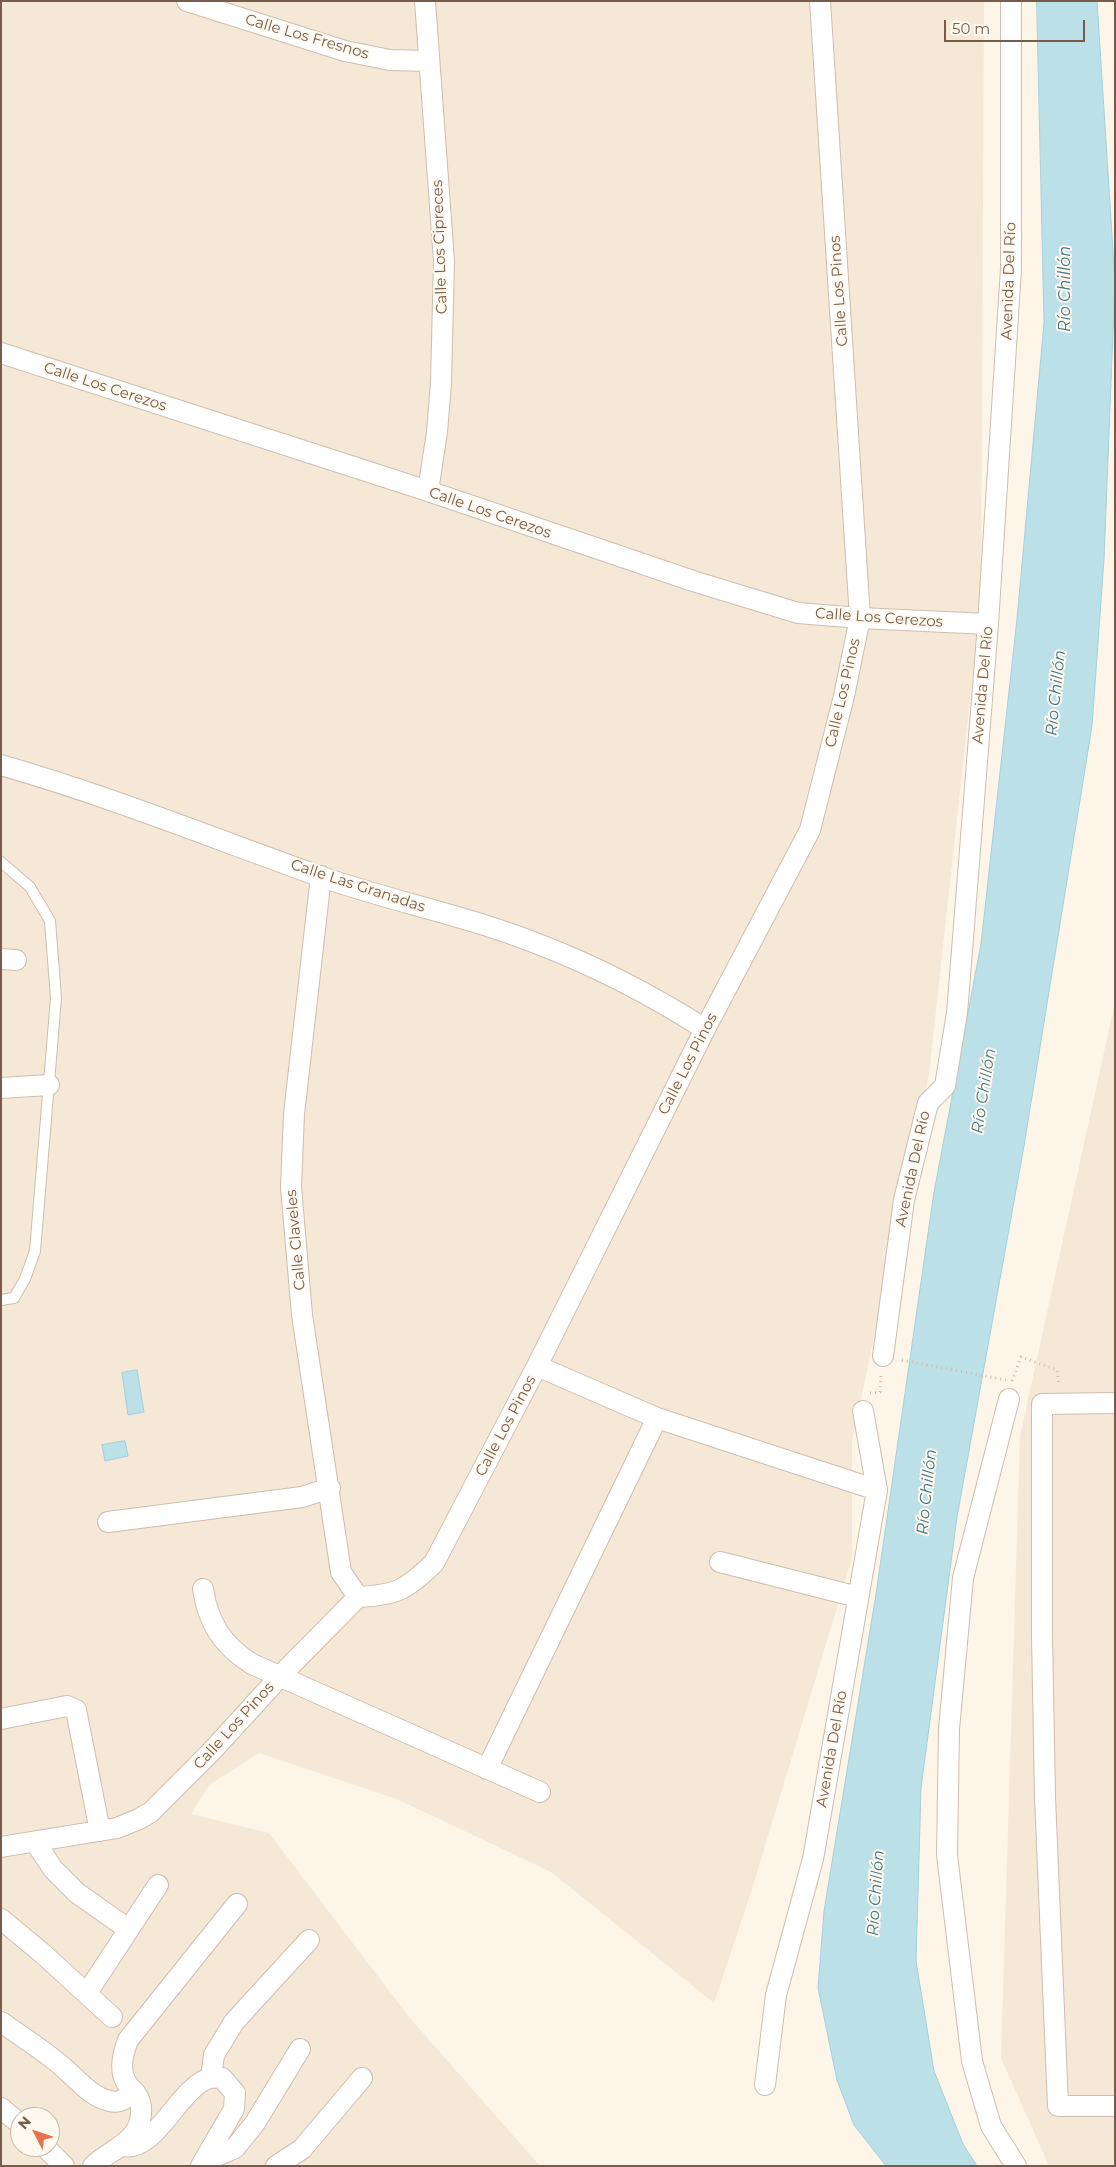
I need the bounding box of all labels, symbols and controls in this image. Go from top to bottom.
scale bar [946,10,1087,42]
street label: Calle Los Fresnos [243,11,371,63]
text: 50 m [952,19,990,38]
street label: Calle Los Cipreces [429,180,451,314]
street label: Avenida Del Río [998,222,1020,340]
street label: Calle Los Pinos [826,235,852,347]
water label: Río Chillón [1055,246,1075,332]
street label: Calle Los Cerezos [41,359,169,415]
street label: Calle Los Cerezos [426,484,554,542]
street label: Calle Los Cerezos [814,605,944,631]
street label: Avenida Del Río [969,625,997,745]
street label: Calle Los Pinos [822,637,864,749]
water label: Río Chillón [1042,649,1070,737]
street label: Calle Las Granadas [288,856,428,916]
street label: Calle Los Pinos [655,1010,721,1118]
water label: Río Chillón [968,1047,1000,1135]
street label: Avenida Del Río [892,1109,934,1229]
street label: Calle Claveles [283,1189,309,1291]
street label: Calle Los Pinos [472,1373,540,1479]
water label: Río Chillón [913,1448,941,1536]
street label: Calle Los Pinos [190,1679,278,1773]
street label: Avenida Del Río [813,1689,851,1809]
water label: Río Chillón [863,1849,889,1937]
north arrow [10,2107,60,2157]
text: N [14,2113,35,2133]

